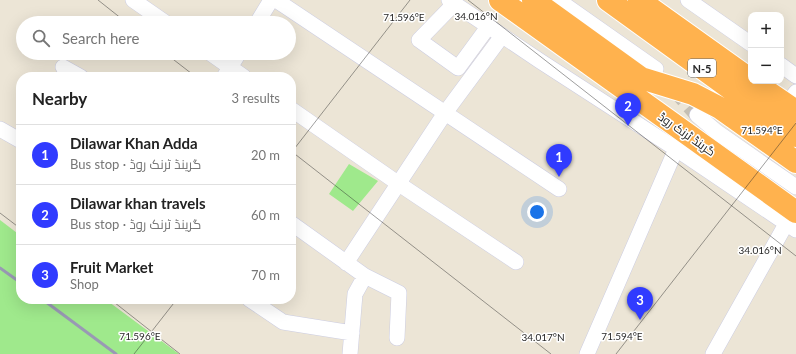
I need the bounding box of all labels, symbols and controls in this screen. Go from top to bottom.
text: 34.016°N [454,10,498,22]
text: 71.596°E [383,11,425,23]
map controls [748,12,784,84]
button: + [748,12,784,48]
search box [16,16,296,60]
icon: search [30,27,52,49]
text: Search here [62,29,139,47]
button: − [748,48,784,84]
road number: N-5 [688,59,716,77]
text: Nearby [32,88,87,109]
text: 3 results [232,90,280,106]
pin: 2 [615,93,641,126]
street label: گرینڈ ٹرنک روڈ [656,109,718,159]
text: 71.594°E [741,124,783,136]
text: Dilawar Khan Adda [70,134,198,152]
pin: 1 [546,144,572,177]
text: 1 [41,147,49,163]
text: 20 m [251,147,280,163]
text: Bus stop · گرینڈ ٹرنک روڈ [70,156,201,172]
text: Dilawar khan travels [70,194,206,212]
your location [527,202,547,222]
text: 2 [41,207,49,223]
text: 60 m [251,207,280,223]
text: Bus stop · گرینڈ ٹرنک روڈ [70,216,201,232]
text: 34.016°N [738,244,782,256]
text: Fruit Market [70,258,153,276]
text: 3 [41,267,49,283]
text: 70 m [251,267,280,283]
text: Shop [70,276,99,292]
pin: 3 [627,287,653,320]
text: 71.596°E [119,330,161,342]
text: 71.594°E [601,330,643,342]
text: 34.017°N [521,331,565,343]

